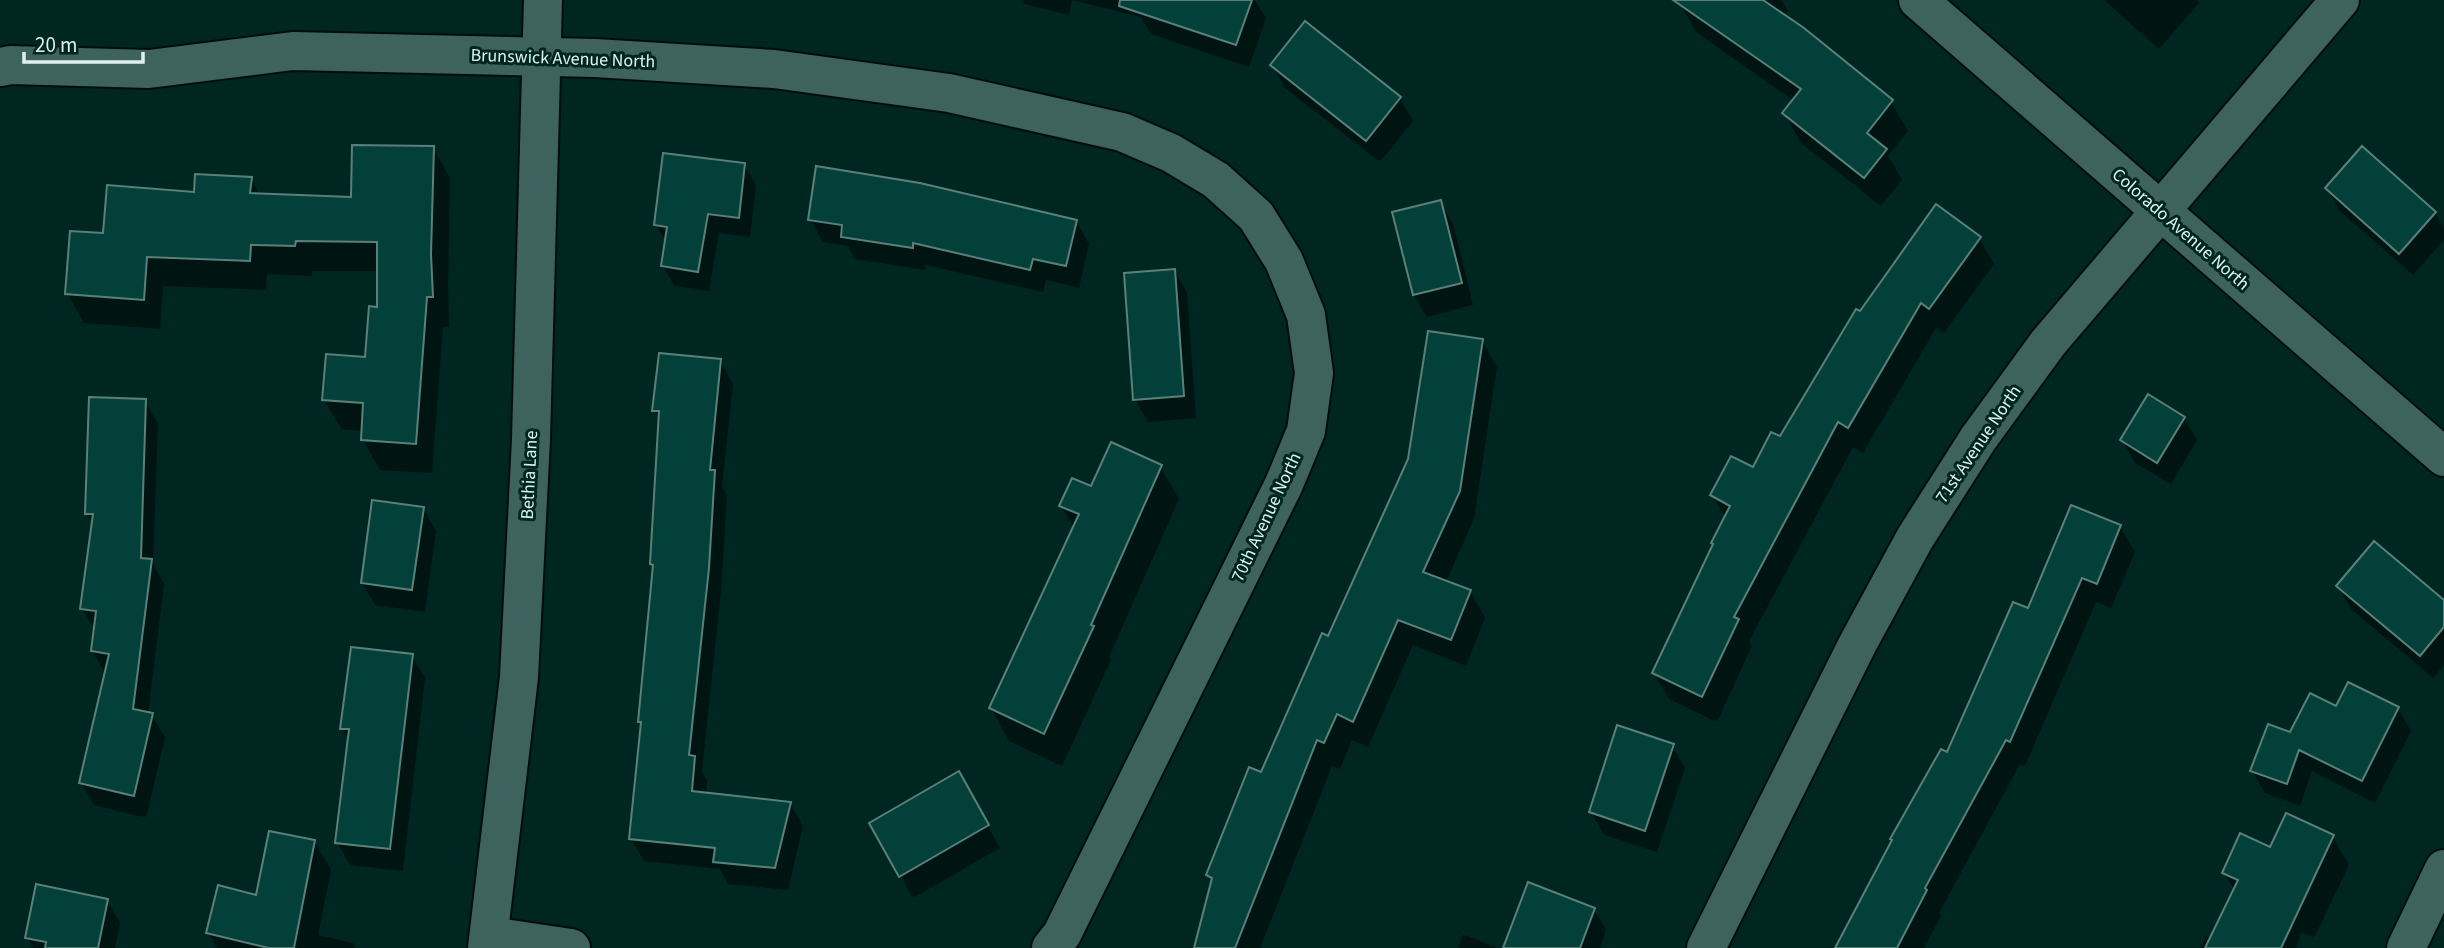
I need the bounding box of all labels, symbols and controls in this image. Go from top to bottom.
scale bar [24,21,144,65]
text: 20 m [35,30,77,60]
street label: Brunswick Avenue North [470,43,656,74]
street label: Colorado Avenue North [2106,162,2255,296]
street label: 71st Avenue North [1930,380,2027,508]
street label: Bethia Lane [515,430,544,520]
street label: 70th Avenue North [1226,449,1307,586]

